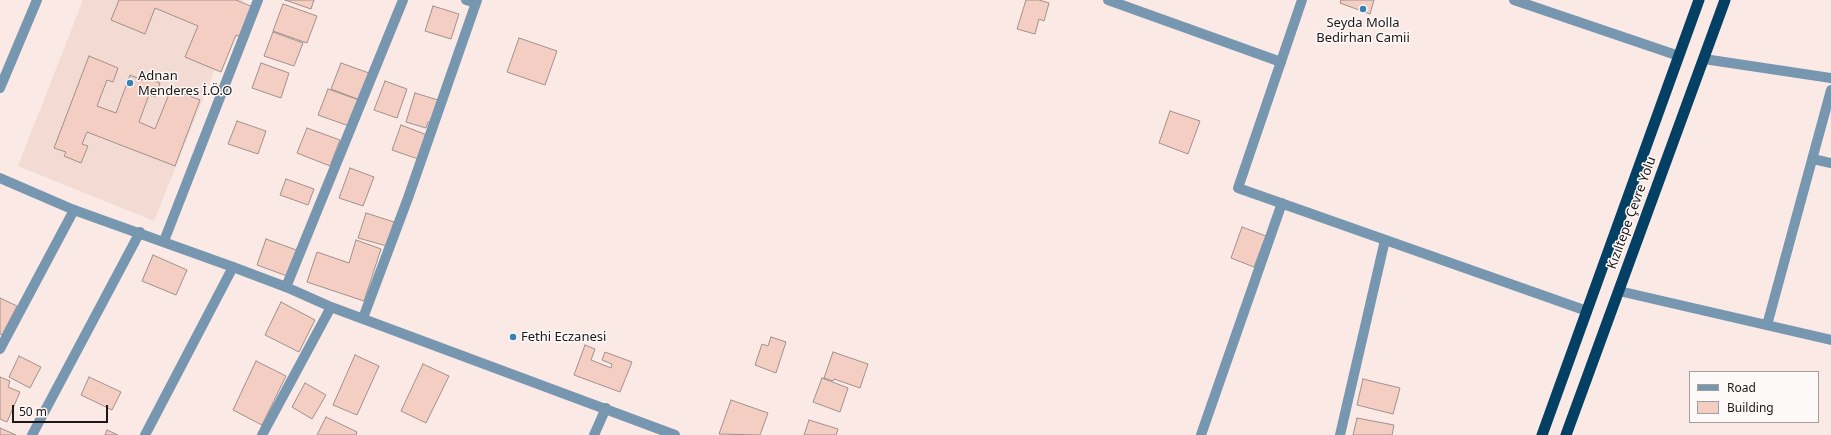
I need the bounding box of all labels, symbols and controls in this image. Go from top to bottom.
marker: Seyda Molla Bedirhan Camii [1358,4,1368,14]
place label: Seyda Molla Bedirhan Camii [1316,15,1410,46]
place label: Adnan Menderes İ.Ö.O [138,68,232,99]
marker: Adnan Menderes İ.Ö.O [125,78,135,88]
street label: Kızıltepe Çevre Yolu [1604,155,1660,271]
place label: Fethi Eczanesi [521,329,606,345]
marker: Fethi Eczanesi [508,332,518,342]
legend [1689,371,1819,423]
text: Road [1727,379,1756,396]
scale bar [14,397,110,423]
text: Building [1727,399,1774,416]
text: 50 m [19,403,47,420]

